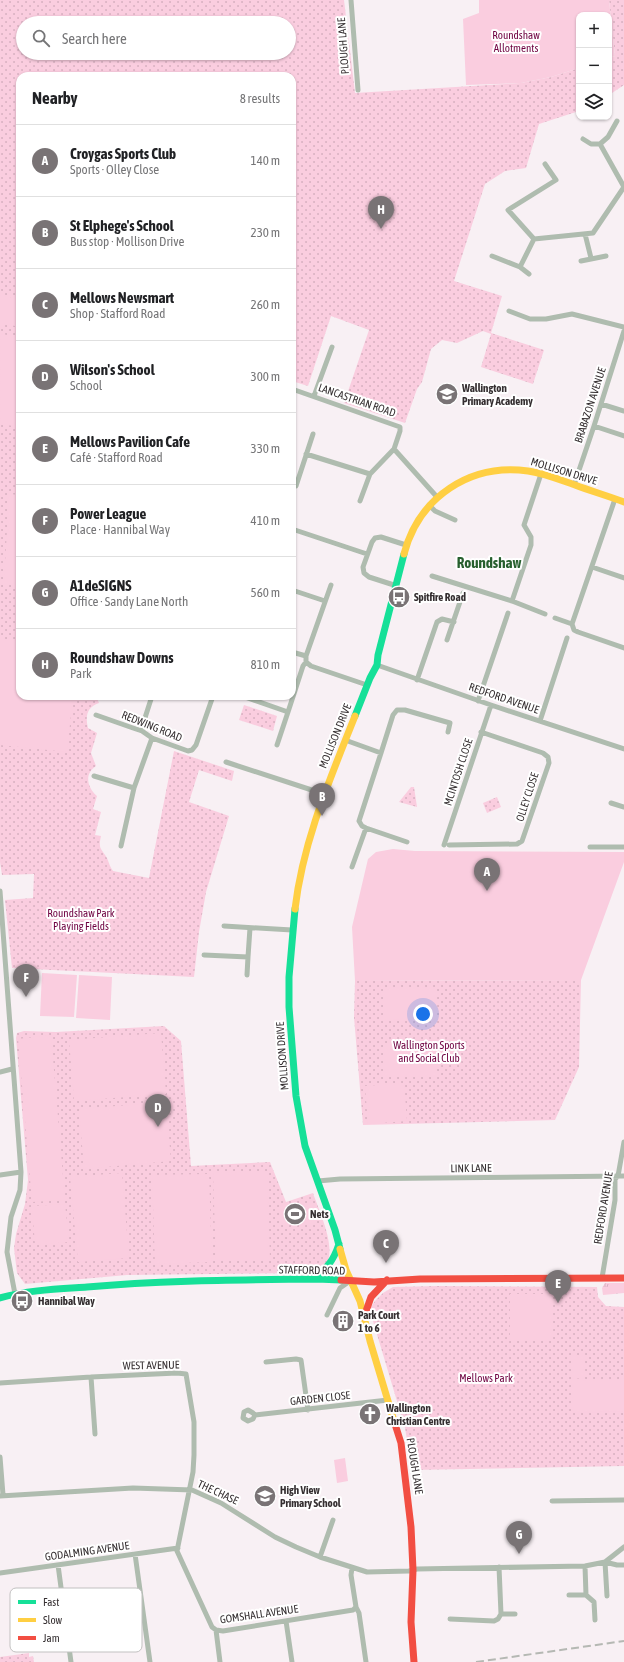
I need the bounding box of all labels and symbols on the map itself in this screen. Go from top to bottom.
street label: PLOUGH LANE [335,17,351,75]
park label: Roundshaw Allotments [492,29,540,54]
pin: H [368,196,394,229]
street label: BRABAZON AVENUE [572,365,608,444]
street label: LANCASTRIAN ROAD [317,381,397,419]
school or university icon: Wallington Primary Academy [434,381,460,407]
place label: Wallington Primary Academy [461,382,533,407]
street label: MOLLISON DRIVE [529,455,599,487]
district label: Roundshaw [457,554,521,571]
bus stop icon: Spitfire Road [386,584,412,610]
place label: Spitfire Road [414,591,466,603]
street label: REDFORD AVENUE [467,680,541,716]
street label: MOLLISON DRIVE [317,702,354,770]
street label: REDWING ROAD [120,708,184,744]
street label: MCINTOSH CLOSE [441,737,475,807]
street label: OLLEY CLOSE [513,771,541,823]
pin: B [309,783,335,816]
pin: A [474,858,500,891]
park label: Roundshaw Park Playing Fields [47,907,115,932]
pin: F [13,964,39,997]
your location [413,1004,433,1024]
street label: MOLLISON DRIVE [274,1021,290,1091]
park label: Wallington Sports and Social Club [393,1039,465,1064]
pin: D [145,1094,171,1127]
street label: LINK LANE [450,1162,492,1174]
street label: REDFORD AVENUE [591,1171,615,1245]
sports icon: Nets [282,1201,308,1227]
place label: Nets [310,1208,329,1220]
pin: C [373,1230,399,1263]
street label: STAFFORD ROAD [279,1263,345,1277]
pin: E [545,1270,571,1303]
bus stop icon: Hannibal Way [9,1288,35,1314]
place label: Hannibal Way [38,1295,95,1307]
building icon: Park Court 1 to 6 [330,1308,356,1334]
place label: Park Court 1 to 6 [358,1309,400,1334]
street label: WEST AVENUE [123,1359,180,1371]
park label: Mellows Park [459,1372,513,1384]
street label: GARDEN CLOSE [289,1389,351,1407]
church icon: Wallington Christian Centre [357,1401,383,1427]
place label: Wallington Christian Centre [385,1402,450,1427]
street label: PLOUGH LANE [405,1437,425,1495]
street label: THE CHASE [196,1477,241,1507]
school or university icon: High View Primary School [252,1483,278,1509]
place label: High View Primary School [280,1484,342,1509]
pin: G [506,1521,532,1554]
street label: GODALMING AVENUE [44,1539,130,1563]
legend [10,1588,142,1652]
text: Fast [43,1596,59,1608]
street label: GOMSHALL AVENUE [219,1603,299,1625]
text: Slow [43,1614,62,1626]
text: Jam [43,1632,60,1644]

